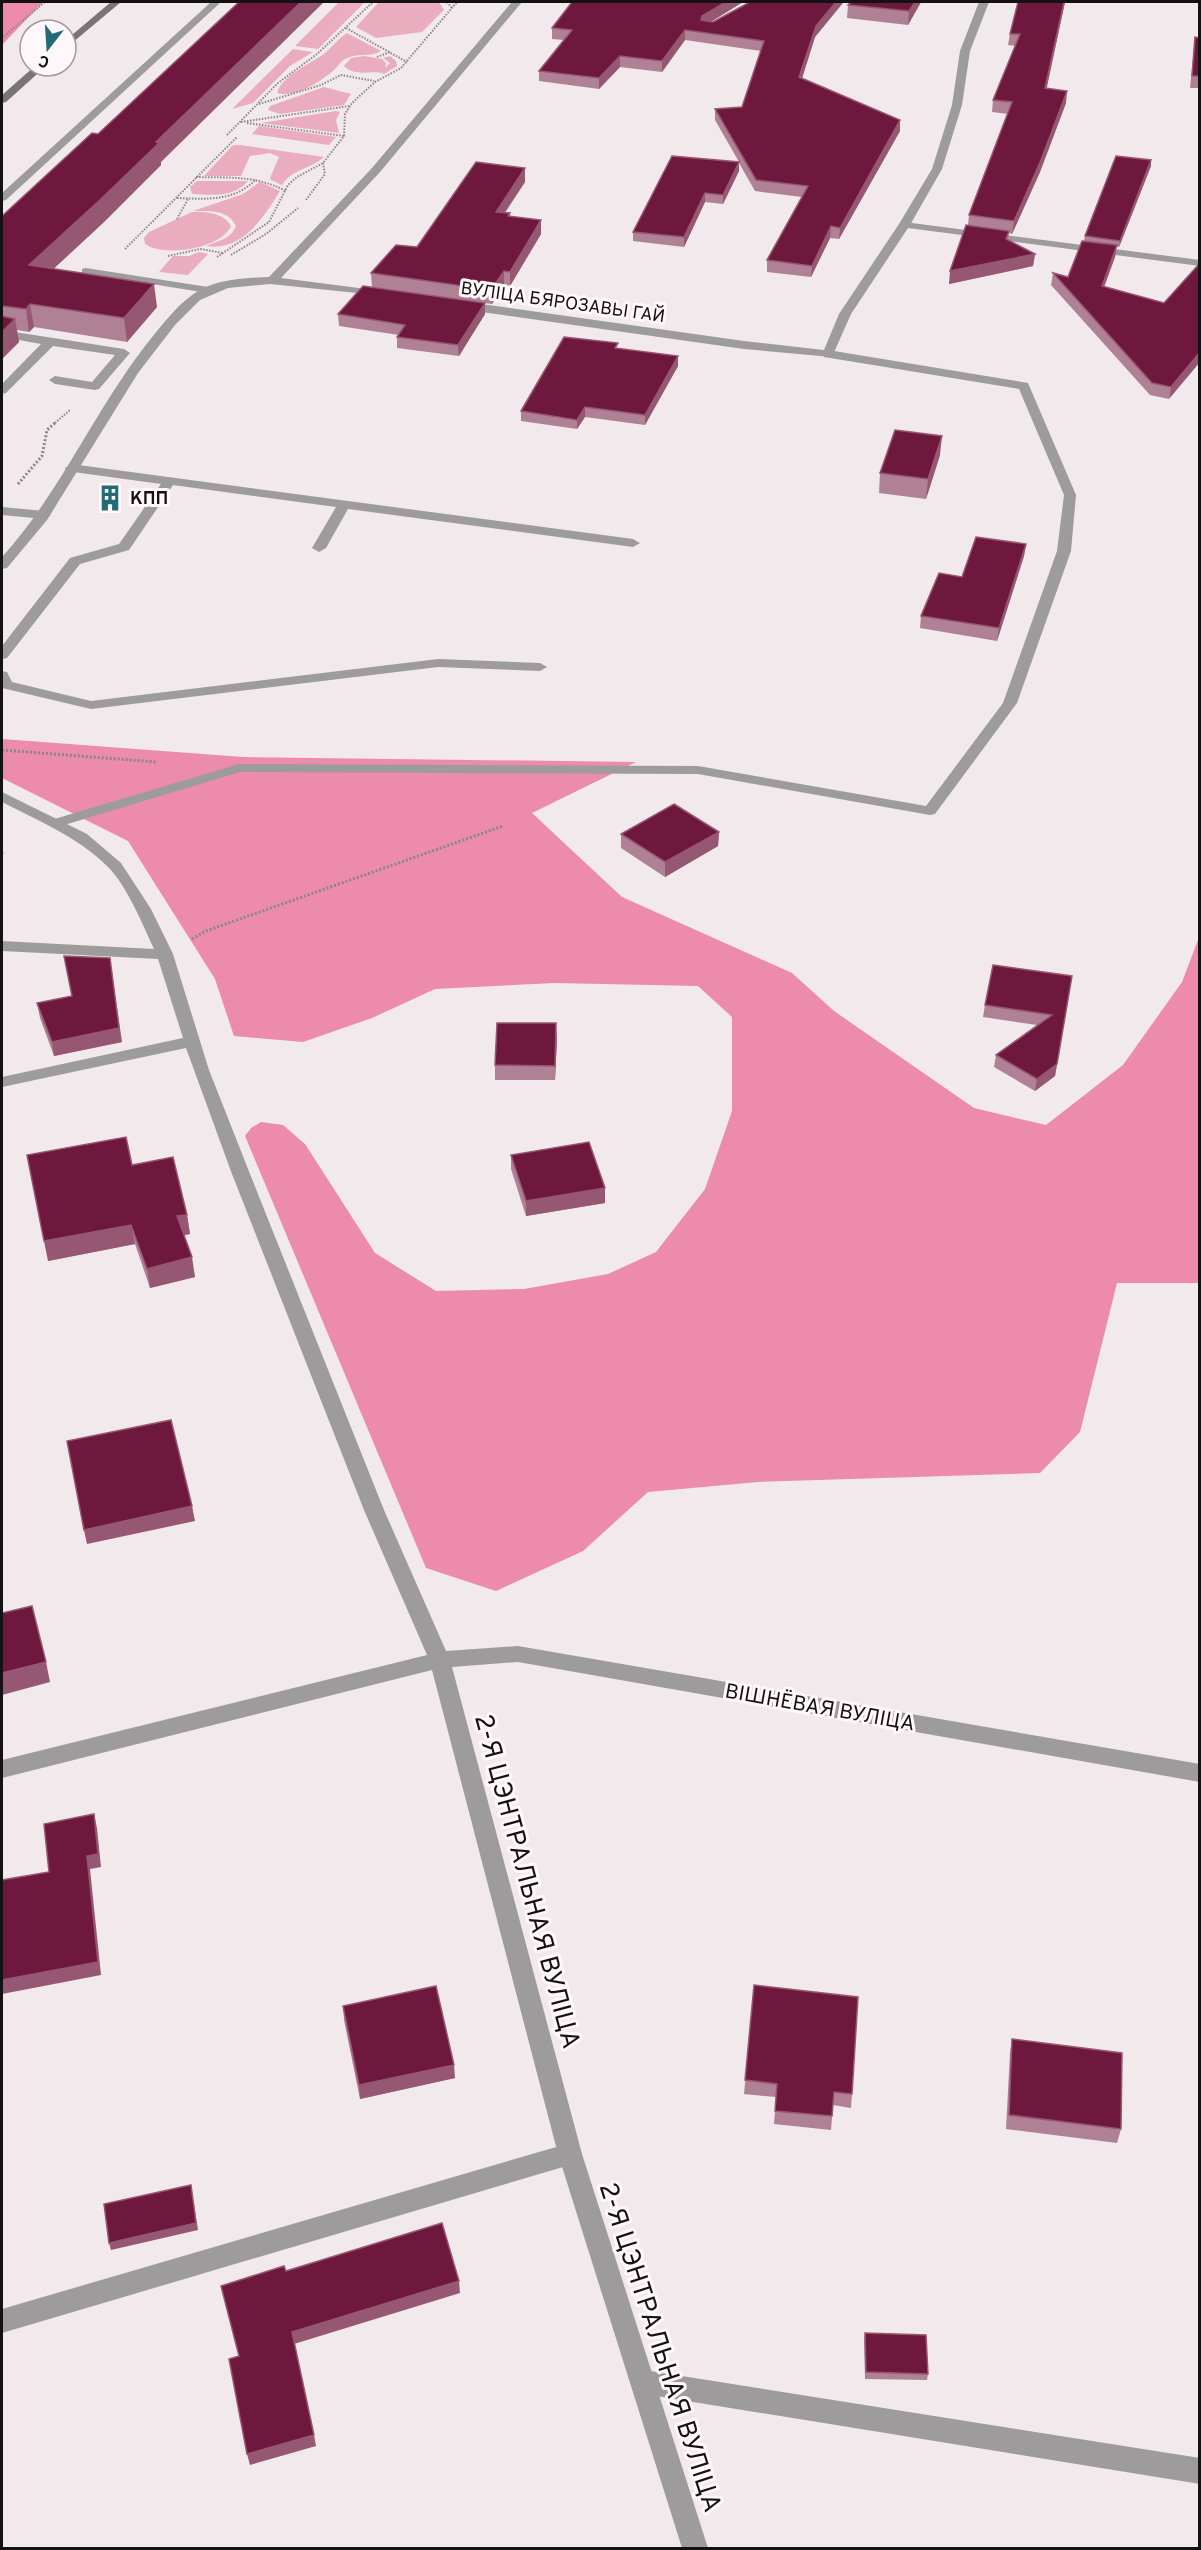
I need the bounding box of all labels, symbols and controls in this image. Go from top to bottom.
north arrow [18,18,78,78]
text: С [36,49,52,71]
street label: ВУЛІЦА БЯРОЗАВЫ ГАЙ [459,276,667,329]
building icon: КПП [95,483,125,513]
place label: КПП [130,488,168,511]
street label: ВІШНЁВАЯ ВУЛІЦА [723,1678,917,1738]
street label: 2-Я ЦЭНТРАЛЬНАЯ ВУЛІЦА [465,1711,586,2053]
street label: 2-Я ЦЭНТРАЛЬНАЯ ВУЛІЦА [590,2179,728,2517]

